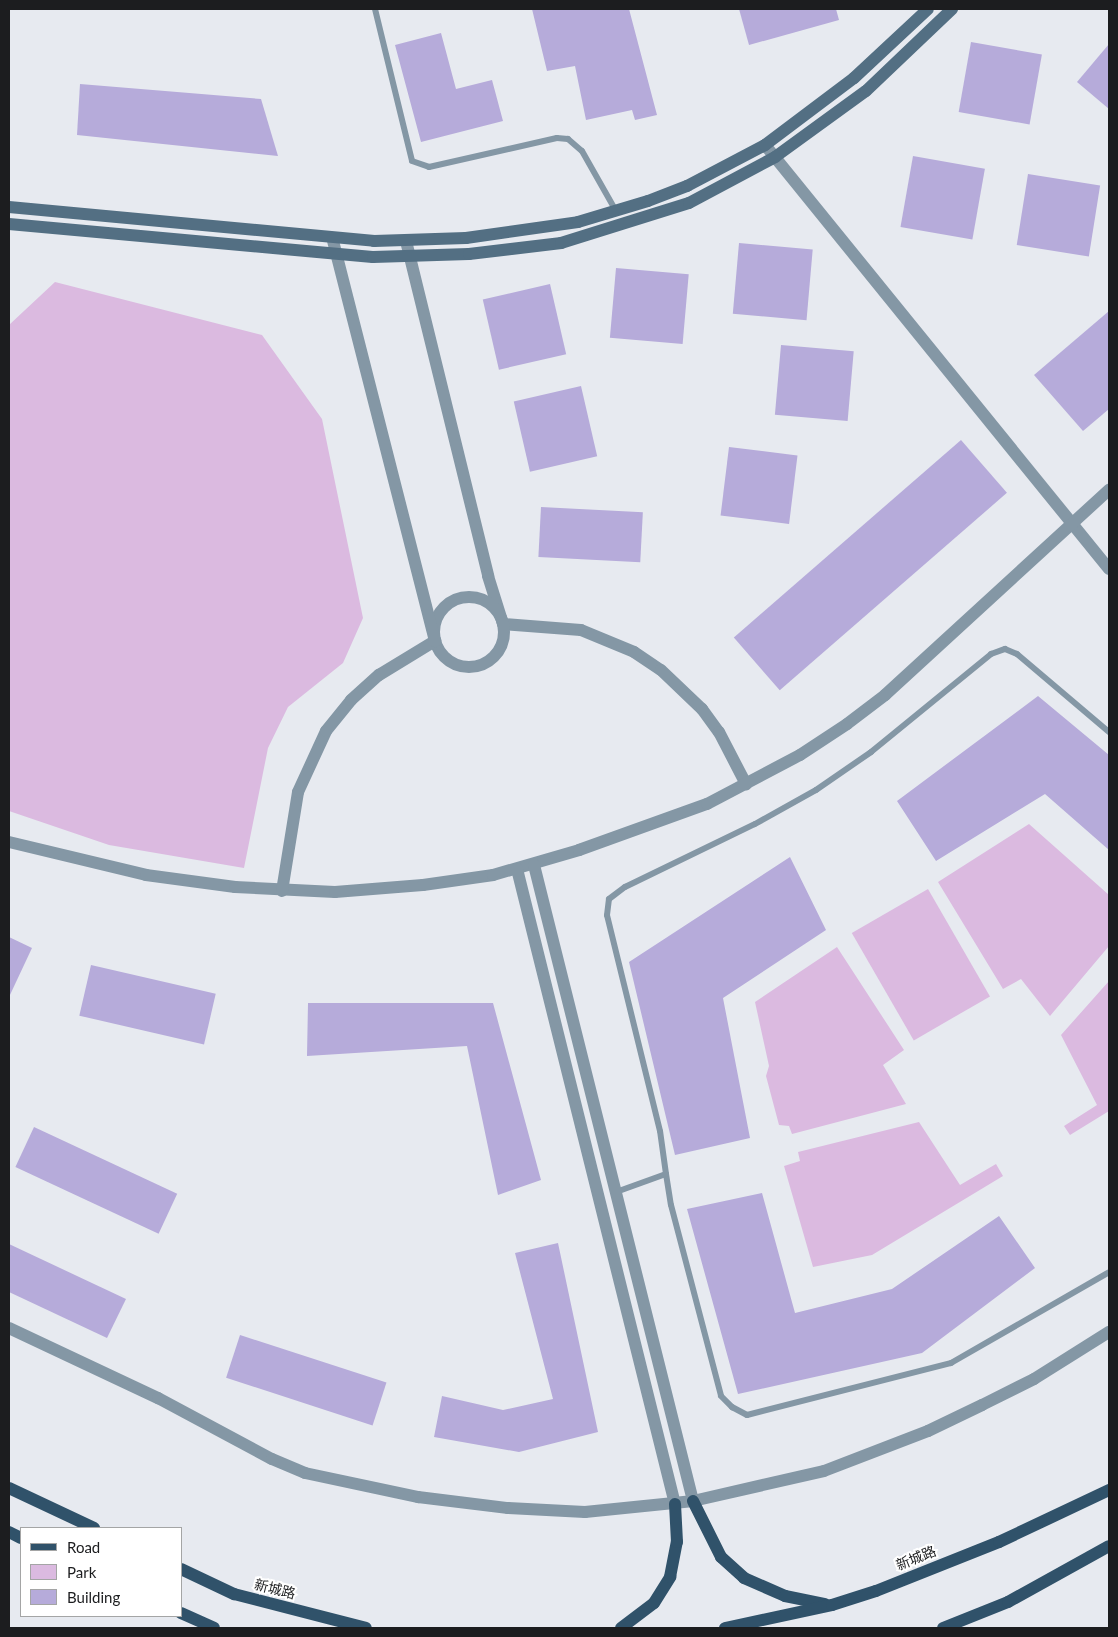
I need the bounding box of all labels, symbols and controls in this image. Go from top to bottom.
legend [20,1527,182,1617]
text: Road [67,1538,100,1556]
street label: 新城路 [893,1542,939,1574]
text: Park [67,1563,96,1581]
street label: 新城路 [253,1576,297,1602]
text: Building [67,1588,120,1606]

